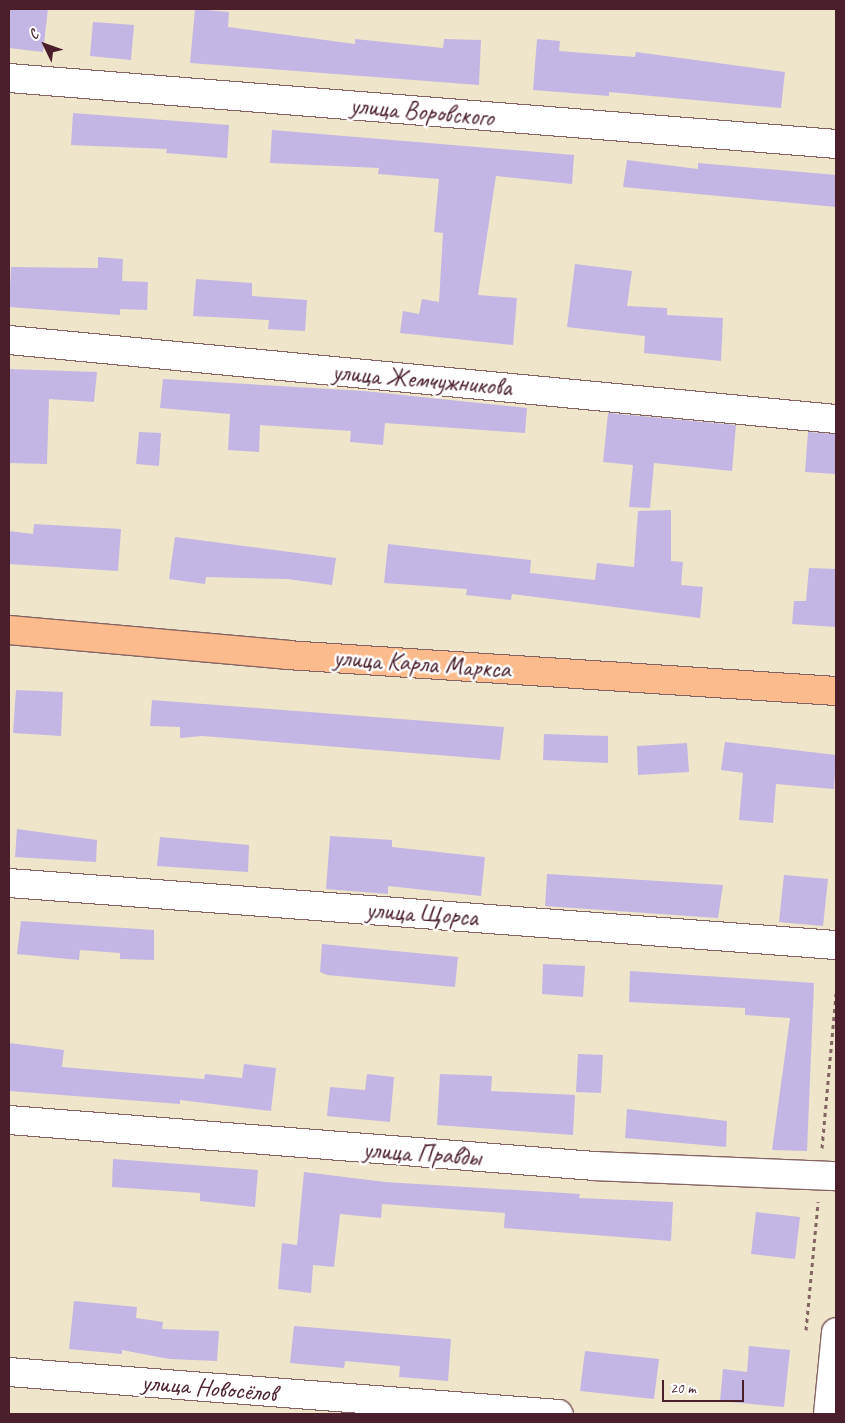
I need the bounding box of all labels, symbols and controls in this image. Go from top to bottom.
north arrow [20,20,70,70]
text: С [25,26,42,43]
street label: улица Воровского [349,91,495,133]
street label: улица Жемчужникова [331,357,513,403]
street label: улица Карла Маркса [333,643,511,685]
street label: улица Щорса [365,895,479,933]
street label: улица Правды [362,1135,482,1173]
street label: улица Новосёлов [140,1367,278,1409]
scale bar [665,1370,748,1402]
text: 20 m [670,1379,696,1398]

